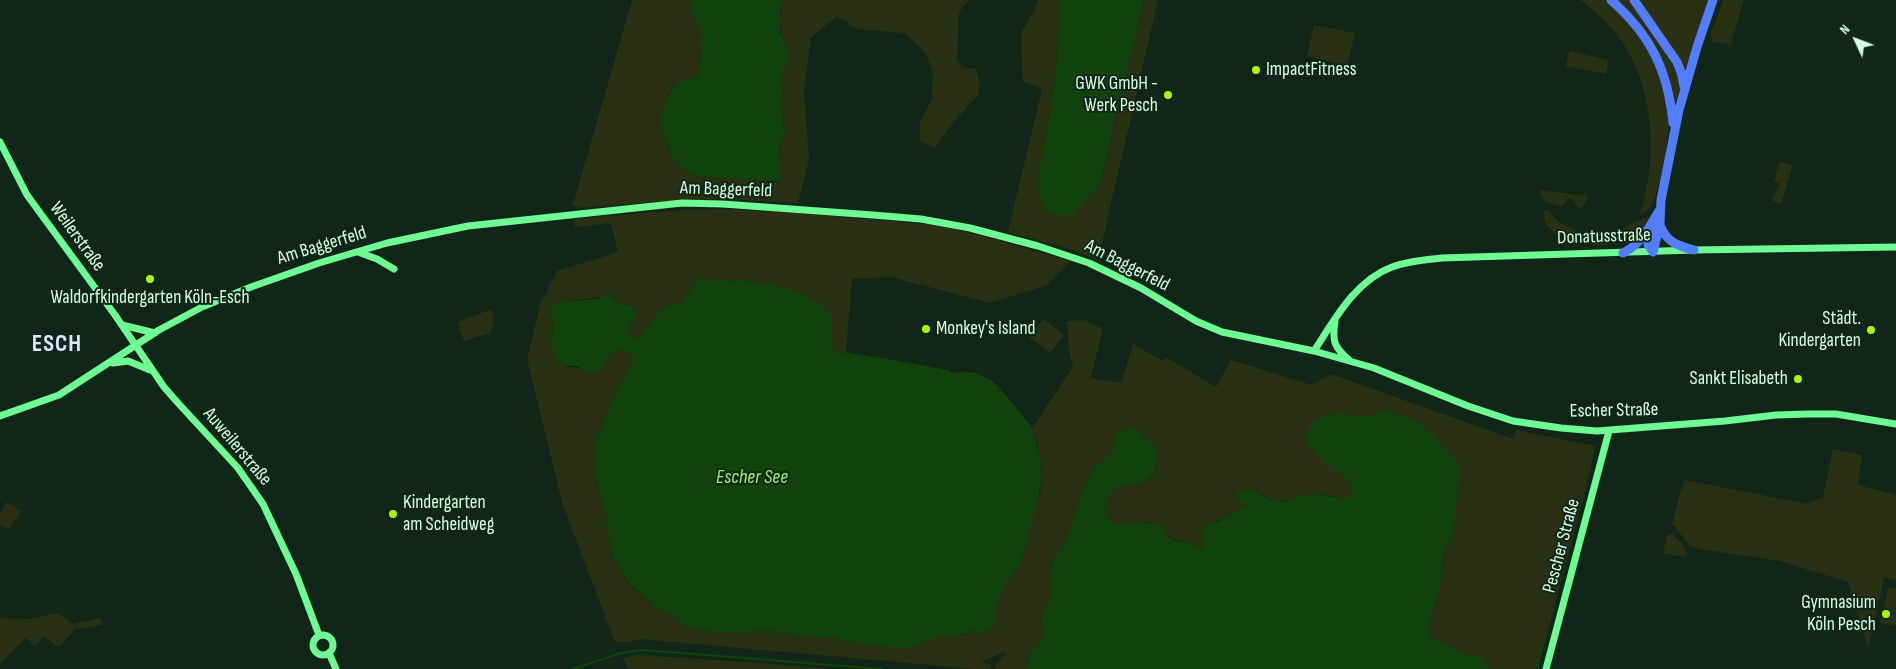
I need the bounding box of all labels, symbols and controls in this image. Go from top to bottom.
north arrow [1831,15,1881,65]
text: N [1836,21,1853,38]
place label: ImpactFitness [1266,59,1356,81]
marker: ImpactFitness [1250,64,1262,76]
place label: GWK GmbH - Werk Pesch [1075,73,1158,117]
marker: GWK GmbH - Werk Pesch [1162,89,1174,101]
street label: Am Baggerfeld [680,177,772,203]
street label: Weilerstraße [44,198,110,276]
street label: Am Baggerfeld [275,222,369,270]
street label: Donatusstraße [1557,224,1651,250]
street label: Am Baggerfeld [1081,235,1173,297]
marker: Waldorfkindergarten Köln-Esch [144,273,156,285]
place label: Waldorfkindergarten Köln-Esch [50,287,250,309]
place label: Städt. Kindergarten [1778,308,1861,352]
place label: Monkey's Island [936,318,1035,340]
marker: Monkey's Island [920,323,932,335]
marker: Städt. Kindergarten [1865,324,1877,336]
district label: ESCH [31,331,83,359]
place label: Sankt Elisabeth [1690,368,1788,390]
marker: Sankt Elisabeth [1792,373,1804,385]
street label: Escher Straße [1570,399,1658,423]
street label: Auweilerstraße [198,403,276,491]
water label: Escher See [716,466,788,490]
place label: Kindergarten am Scheidweg [403,492,494,536]
street label: Pescher Straße [1539,497,1585,595]
marker: Kindergarten am Scheidweg [387,508,399,520]
place label: Gymnasium Köln Pesch [1801,592,1876,636]
marker: Gymnasium Köln Pesch [1880,608,1892,620]

